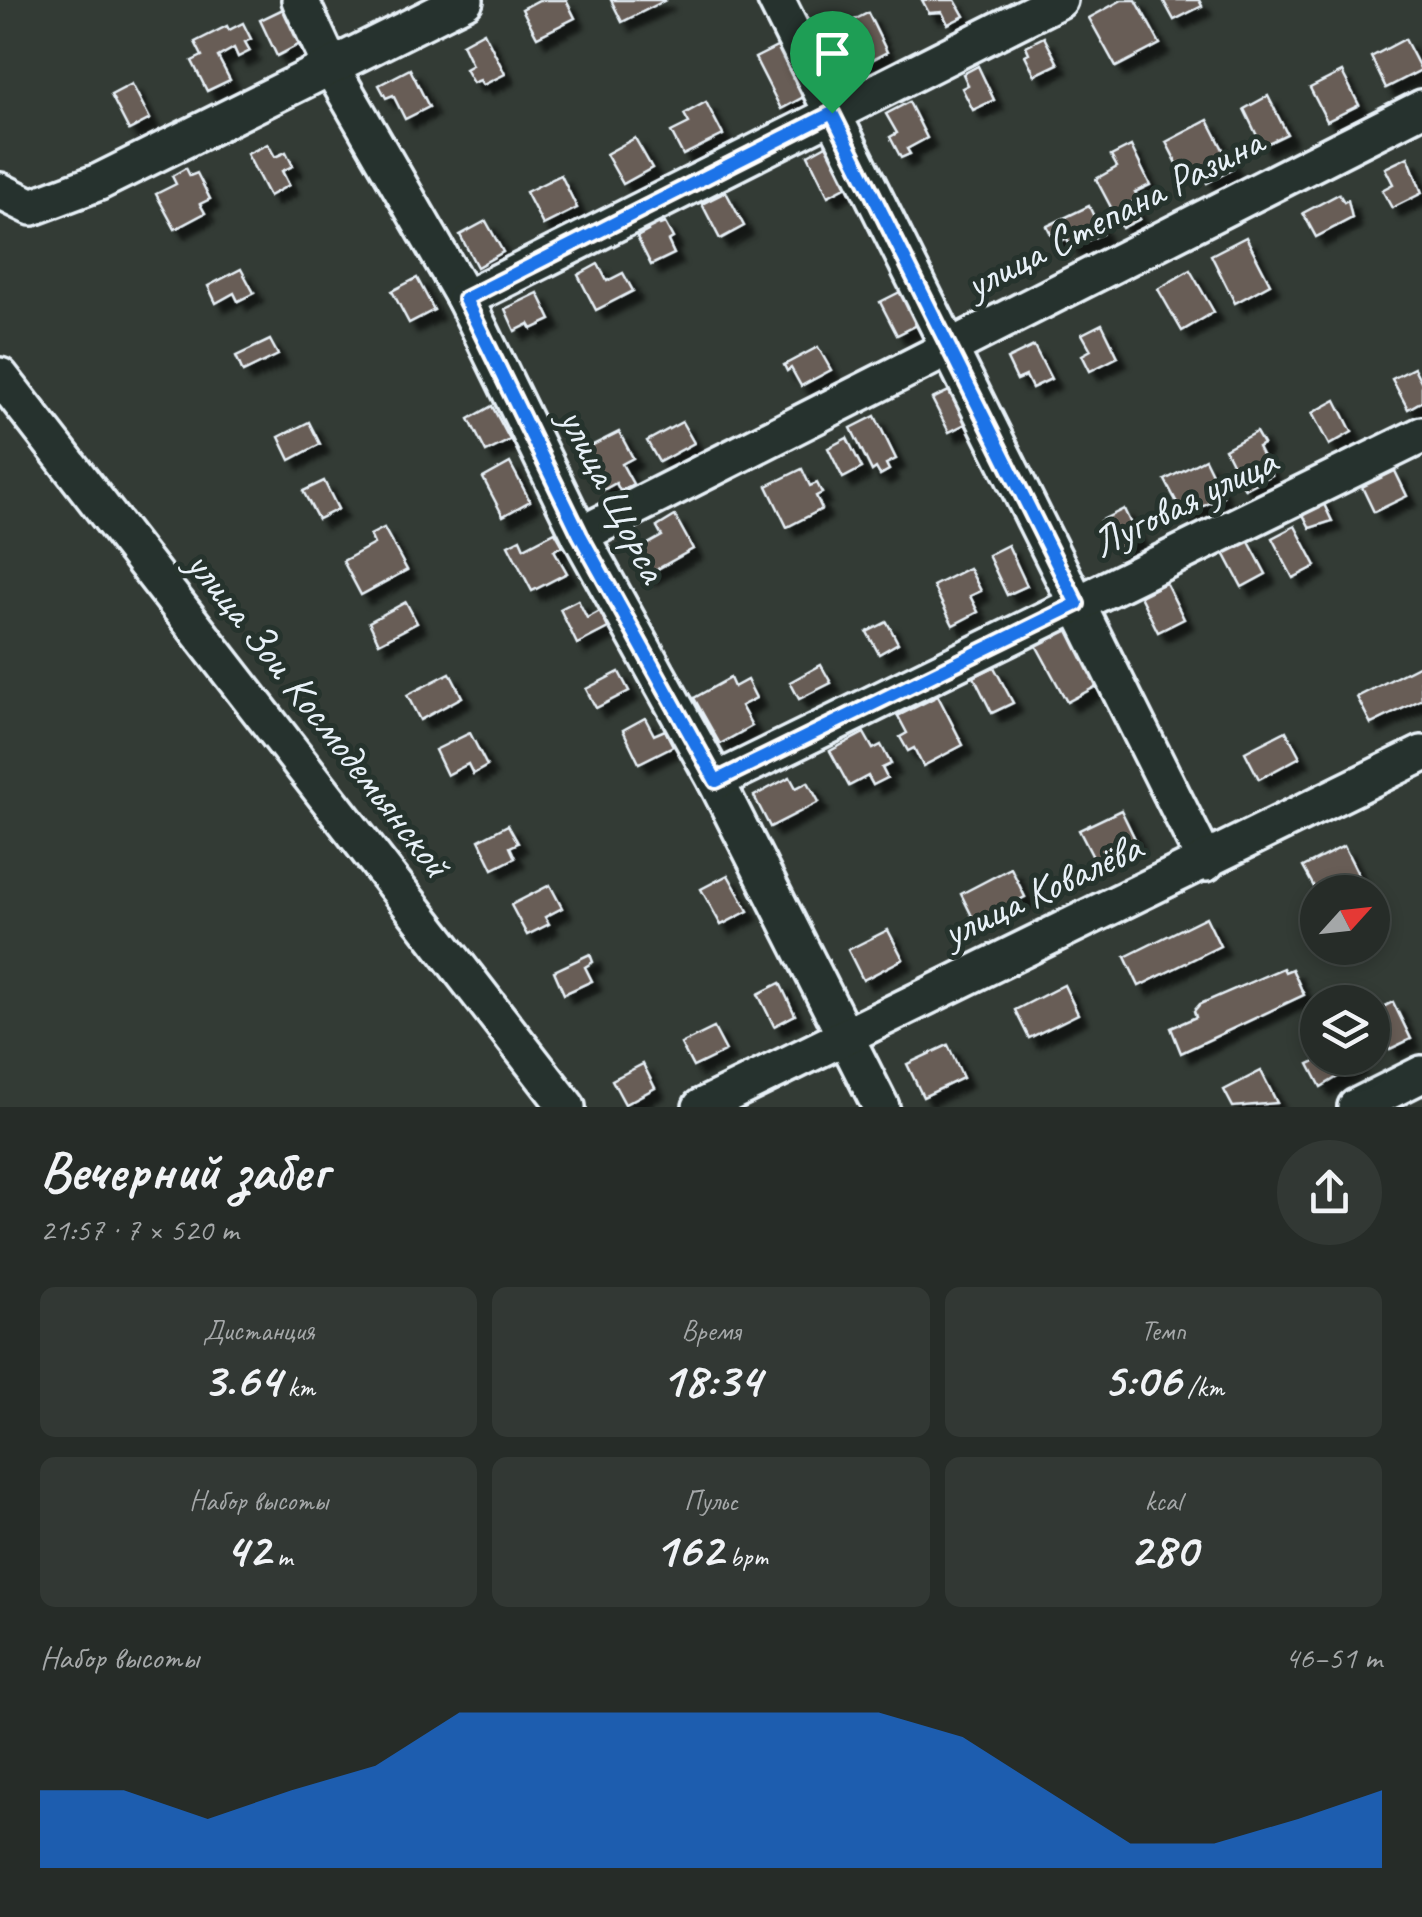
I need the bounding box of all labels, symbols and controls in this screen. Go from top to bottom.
pin [790,11,875,114]
icon: arrive [805,26,860,81]
street label: улица Степана Разина [954,114,1275,312]
street label: улица Щорса [545,396,681,594]
street label: Луговая улица [1083,433,1288,570]
street label: улица Зои Космодемьянской [173,537,465,890]
street label: улица Ковалёва [931,820,1152,960]
north arrow [1300,875,1390,965]
map controls [1300,875,1390,1075]
button: layers [1300,985,1390,1075]
text: Вечерний забег [40,1136,328,1206]
button: share [1277,1140,1382,1245]
text: 21:57 · 7 × 520 m [40,1209,238,1250]
text: Дистанция [203,1313,315,1348]
text: Время [681,1313,741,1348]
text: Темп [1141,1313,1186,1348]
text: 3.64 [202,1348,281,1411]
text: 18:34 [661,1348,761,1411]
text: 5:06 [1103,1348,1180,1411]
text: km [281,1369,315,1404]
text: /km [1180,1369,1224,1404]
text: Набор высоты [189,1483,328,1518]
text: Пульс [684,1483,738,1518]
text: kcal [1145,1483,1182,1518]
text: 42 [225,1518,270,1581]
text: 162 [654,1518,723,1581]
text: 280 [1130,1518,1197,1581]
text: m [270,1539,292,1574]
text: bpm [723,1539,768,1574]
text: Набор высоты [40,1637,199,1678]
text: 46–51 m [1284,1637,1382,1678]

